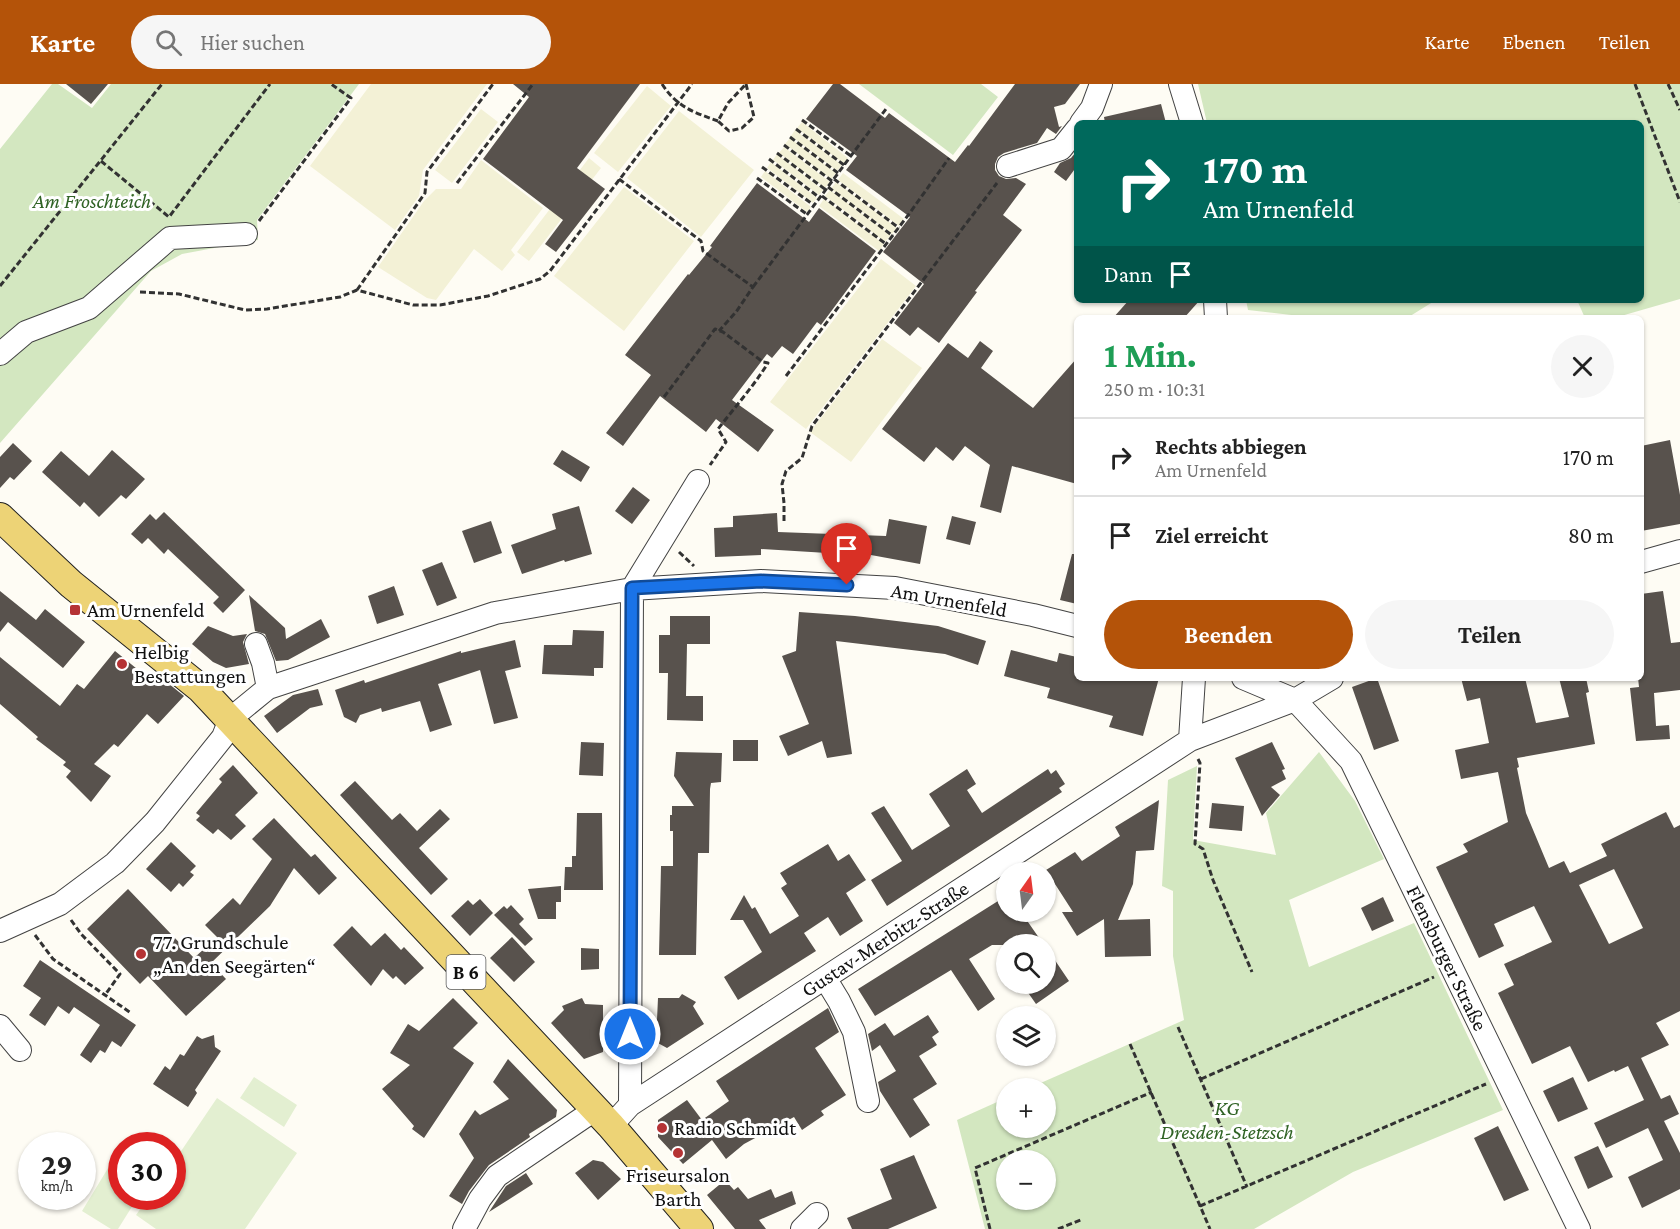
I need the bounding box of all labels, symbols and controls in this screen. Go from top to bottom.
search box [131,15,551,69]
icon: search [152,26,185,59]
text: Karte [30,27,95,58]
text: Hier suchen [200,30,305,55]
text: Karte [1424,30,1470,54]
text: Ebenen [1503,30,1566,54]
text: Teilen [1599,30,1650,54]
icon: right [1104,144,1182,222]
text: 170 m [1203,145,1308,192]
park label: Am Froschteich [32,189,151,213]
text: Am Urnenfeld [1203,194,1354,224]
icon: arrive [1164,258,1197,291]
text: Dann [1104,262,1152,287]
text: 1 Min. [1104,335,1197,375]
button: close [1551,335,1614,398]
text: 250 m · 10:31 [1104,378,1205,400]
text: Rechts abbiegen [1155,434,1307,459]
icon: right [1104,441,1137,474]
text: 170 m [1563,445,1614,470]
text: Am Urnenfeld [1155,459,1267,481]
icon: arrive [1104,519,1137,552]
pin [821,523,872,585]
text: Ziel erreicht [1155,523,1268,548]
text: 80 m [1568,523,1614,548]
icon: arrive [830,532,863,565]
street label: Am Urnenfeld [889,578,1009,622]
place label: Am Urnenfeld [87,598,205,622]
button: Beenden [1104,600,1353,669]
button: Teilen [1365,600,1614,669]
marker: Am Urnenfeld [68,603,82,617]
place label: Helbig Bestattungen [134,640,246,688]
marker: Helbig Bestattungen [115,657,129,671]
north arrow [996,862,1056,922]
map controls [996,862,1056,1210]
street label: Gustav-Merbitz-Straße [797,876,973,1002]
street label: Flensburger Straße [1401,881,1493,1035]
place label: 77. Grundschule „An den Seegärten“ [153,930,316,978]
button: search [996,934,1056,994]
marker: 77. Grundschule „An den Seegärten“ [134,947,148,961]
road number: B 6 [446,955,486,989]
position arrow [598,1002,662,1066]
button: layers [996,1006,1056,1066]
button: + [996,1078,1056,1138]
park label: KG Dresden-Stetzsch [1160,1096,1294,1144]
place label: Radio Schmidt [674,1116,797,1140]
marker: Radio Schmidt [655,1121,669,1135]
speed limit sign: 30 [108,1132,186,1210]
marker: Friseursalon Barth [671,1146,685,1160]
text: 29 [41,1147,73,1180]
button: − [996,1150,1056,1210]
place label: Friseursalon Barth [626,1163,730,1211]
text: km/h [41,1178,73,1194]

